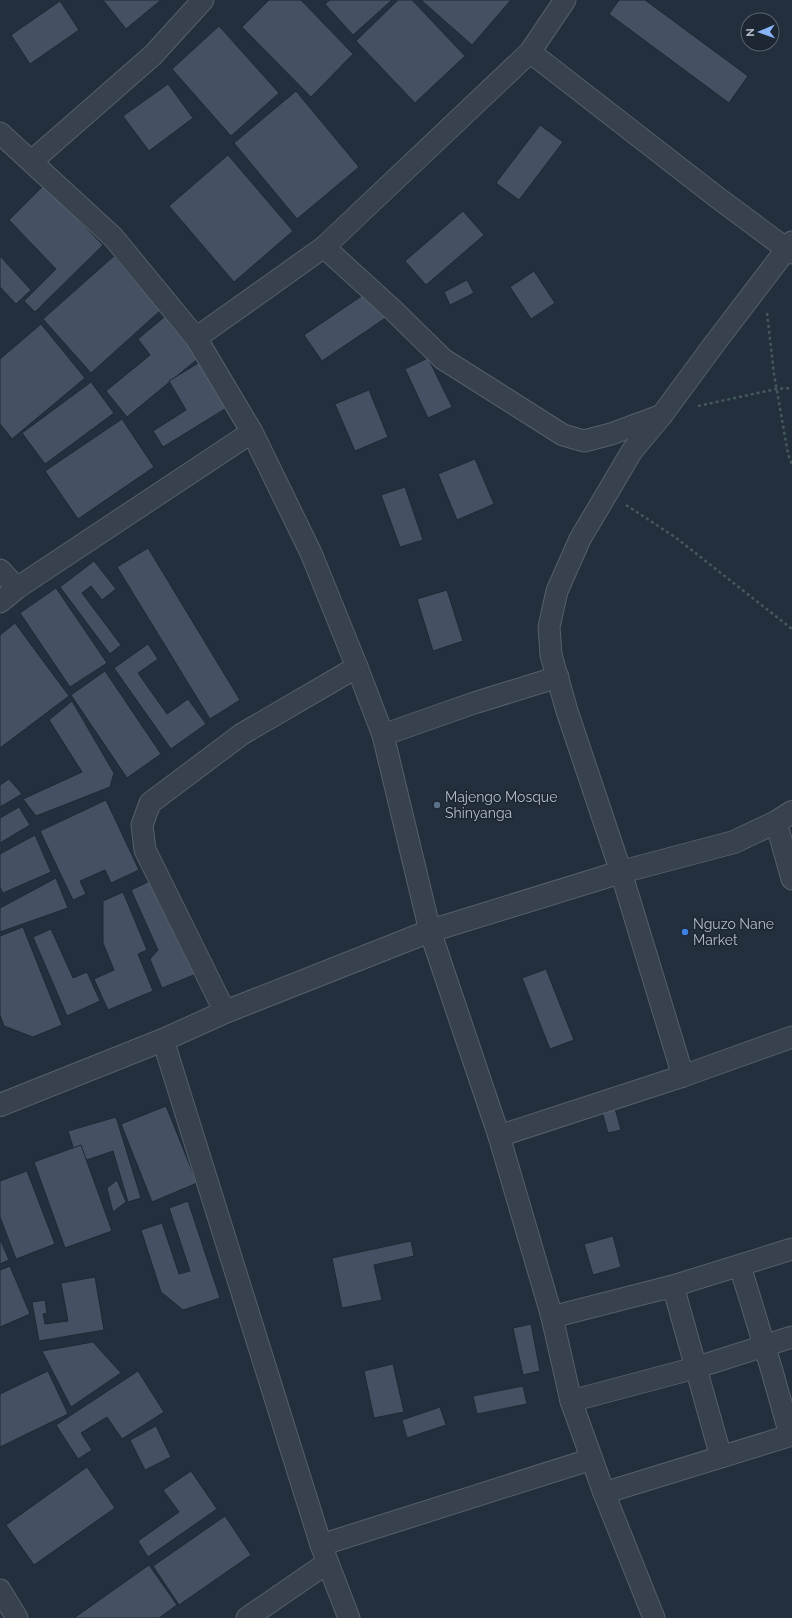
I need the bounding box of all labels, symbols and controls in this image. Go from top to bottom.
north arrow [740,12,780,52]
text: N [744,28,757,37]
place label: Majengo Mosque Shinyanga [445,789,557,821]
marker: Majengo Mosque Shinyanga [432,800,442,810]
place label: Nguzo Nane Market [693,916,774,948]
marker: Nguzo Nane Market [680,927,690,937]

